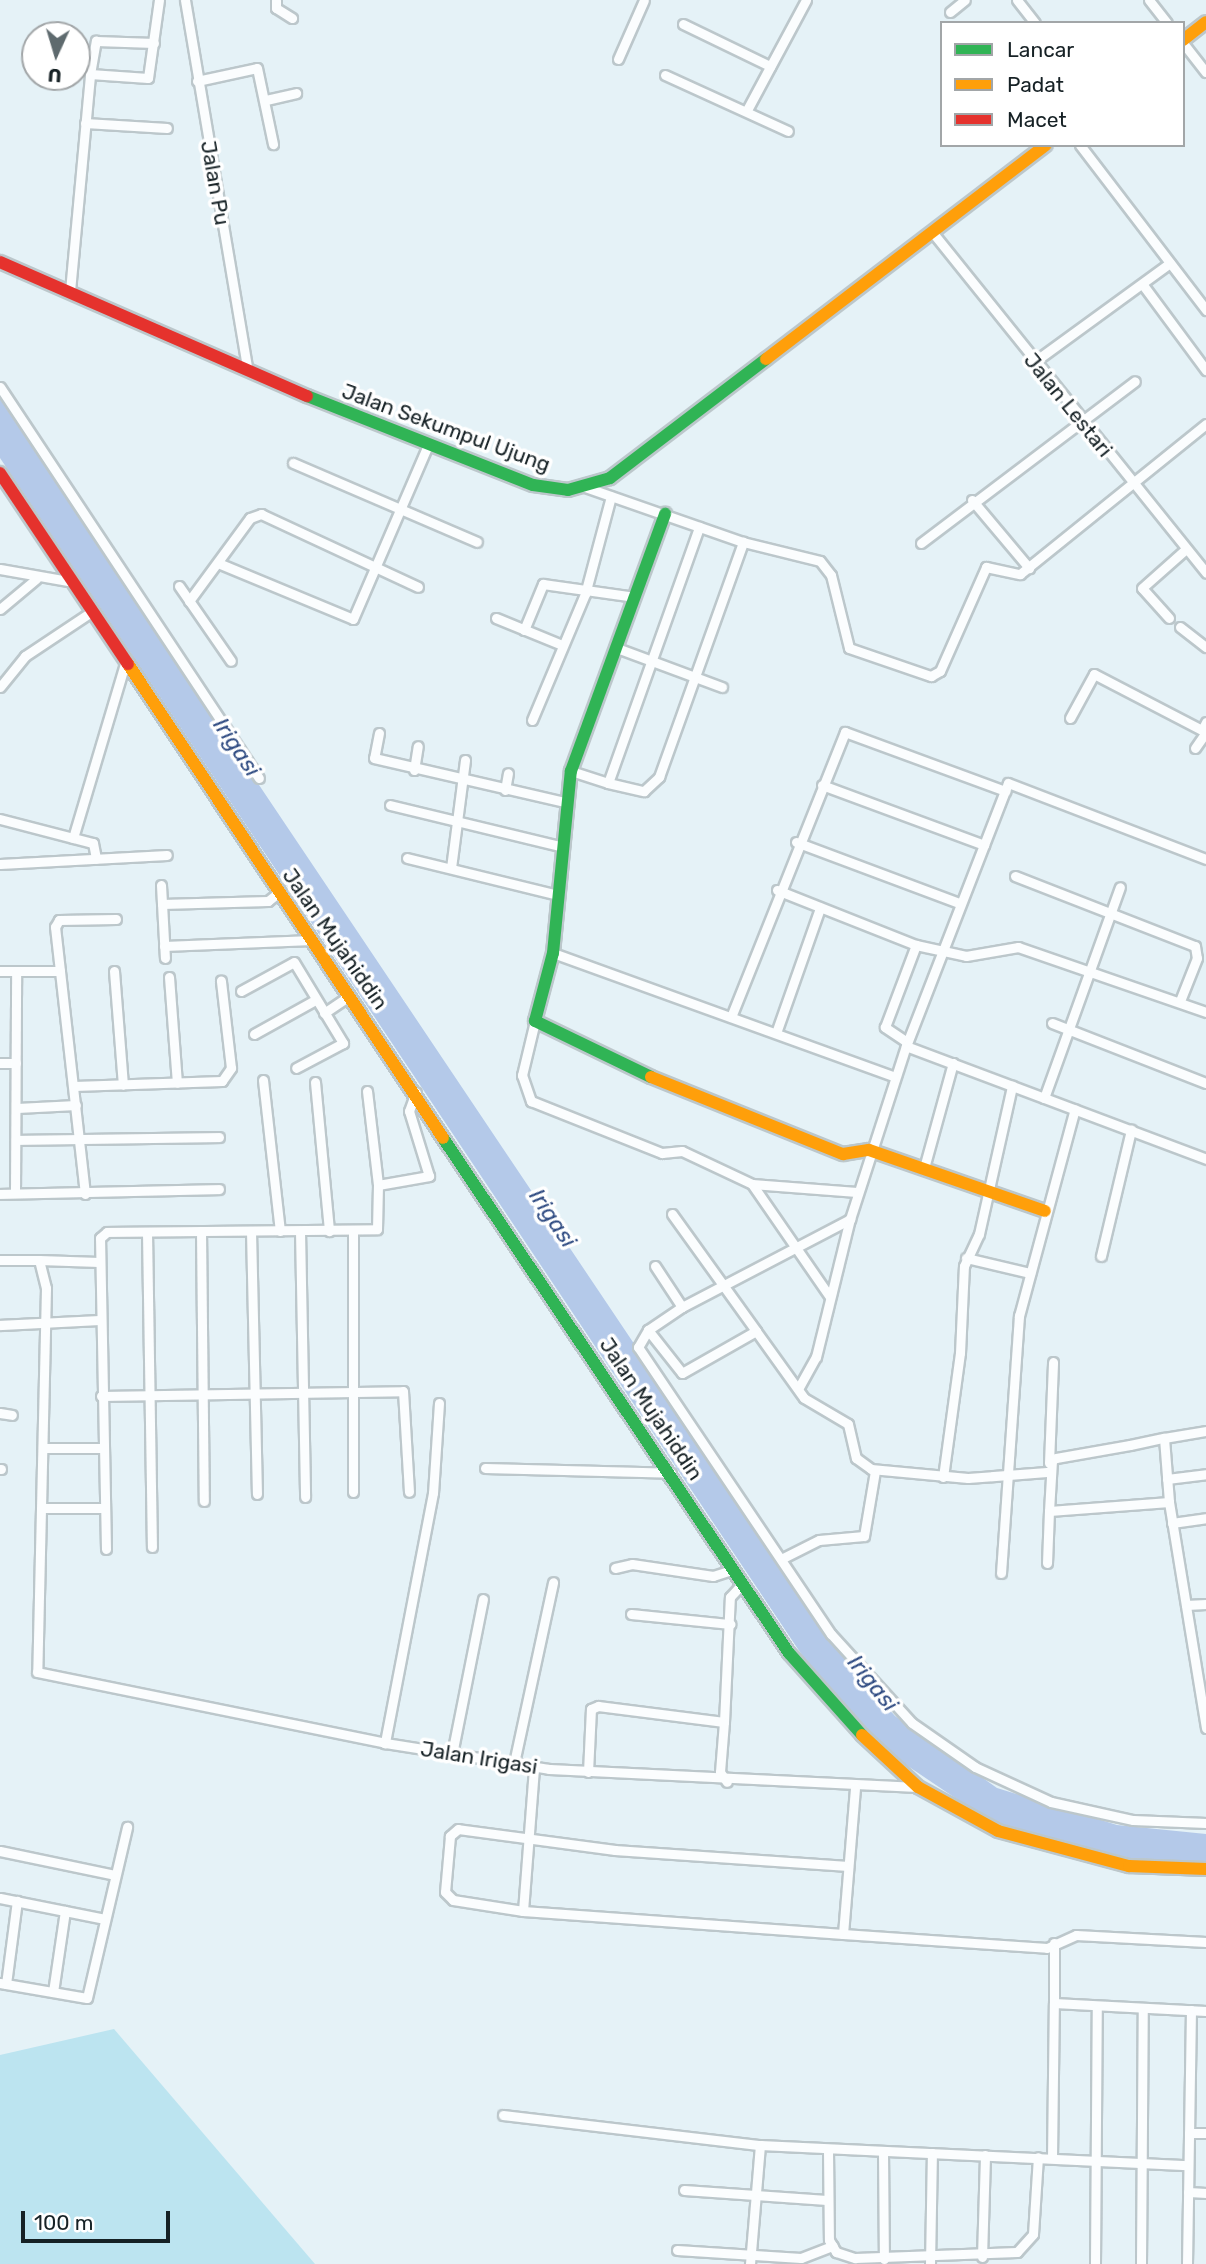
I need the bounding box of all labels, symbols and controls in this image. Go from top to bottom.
north arrow [21,21,91,91]
legend [940,21,1185,147]
text: Lancar [1007,37,1074,62]
text: U [47,63,62,87]
text: Padat [1007,72,1064,97]
text: Macet [1007,107,1067,132]
street label: Jalan Pu [195,139,235,227]
street label: Jalan Lestari [1018,348,1118,462]
street label: Jalan Sekumpul Ujung [338,379,554,477]
water label: Irigasi [207,712,267,782]
street label: Jalan Mujahiddin [277,864,393,1014]
water label: Irigasi [523,1183,583,1253]
street label: Jalan Mujahiddin [594,1333,708,1485]
water label: Irigasi [842,1649,904,1717]
street label: Jalan Irigasi [419,1736,539,1780]
scale bar [24,2198,173,2242]
text: 100 m [34,2210,93,2235]

